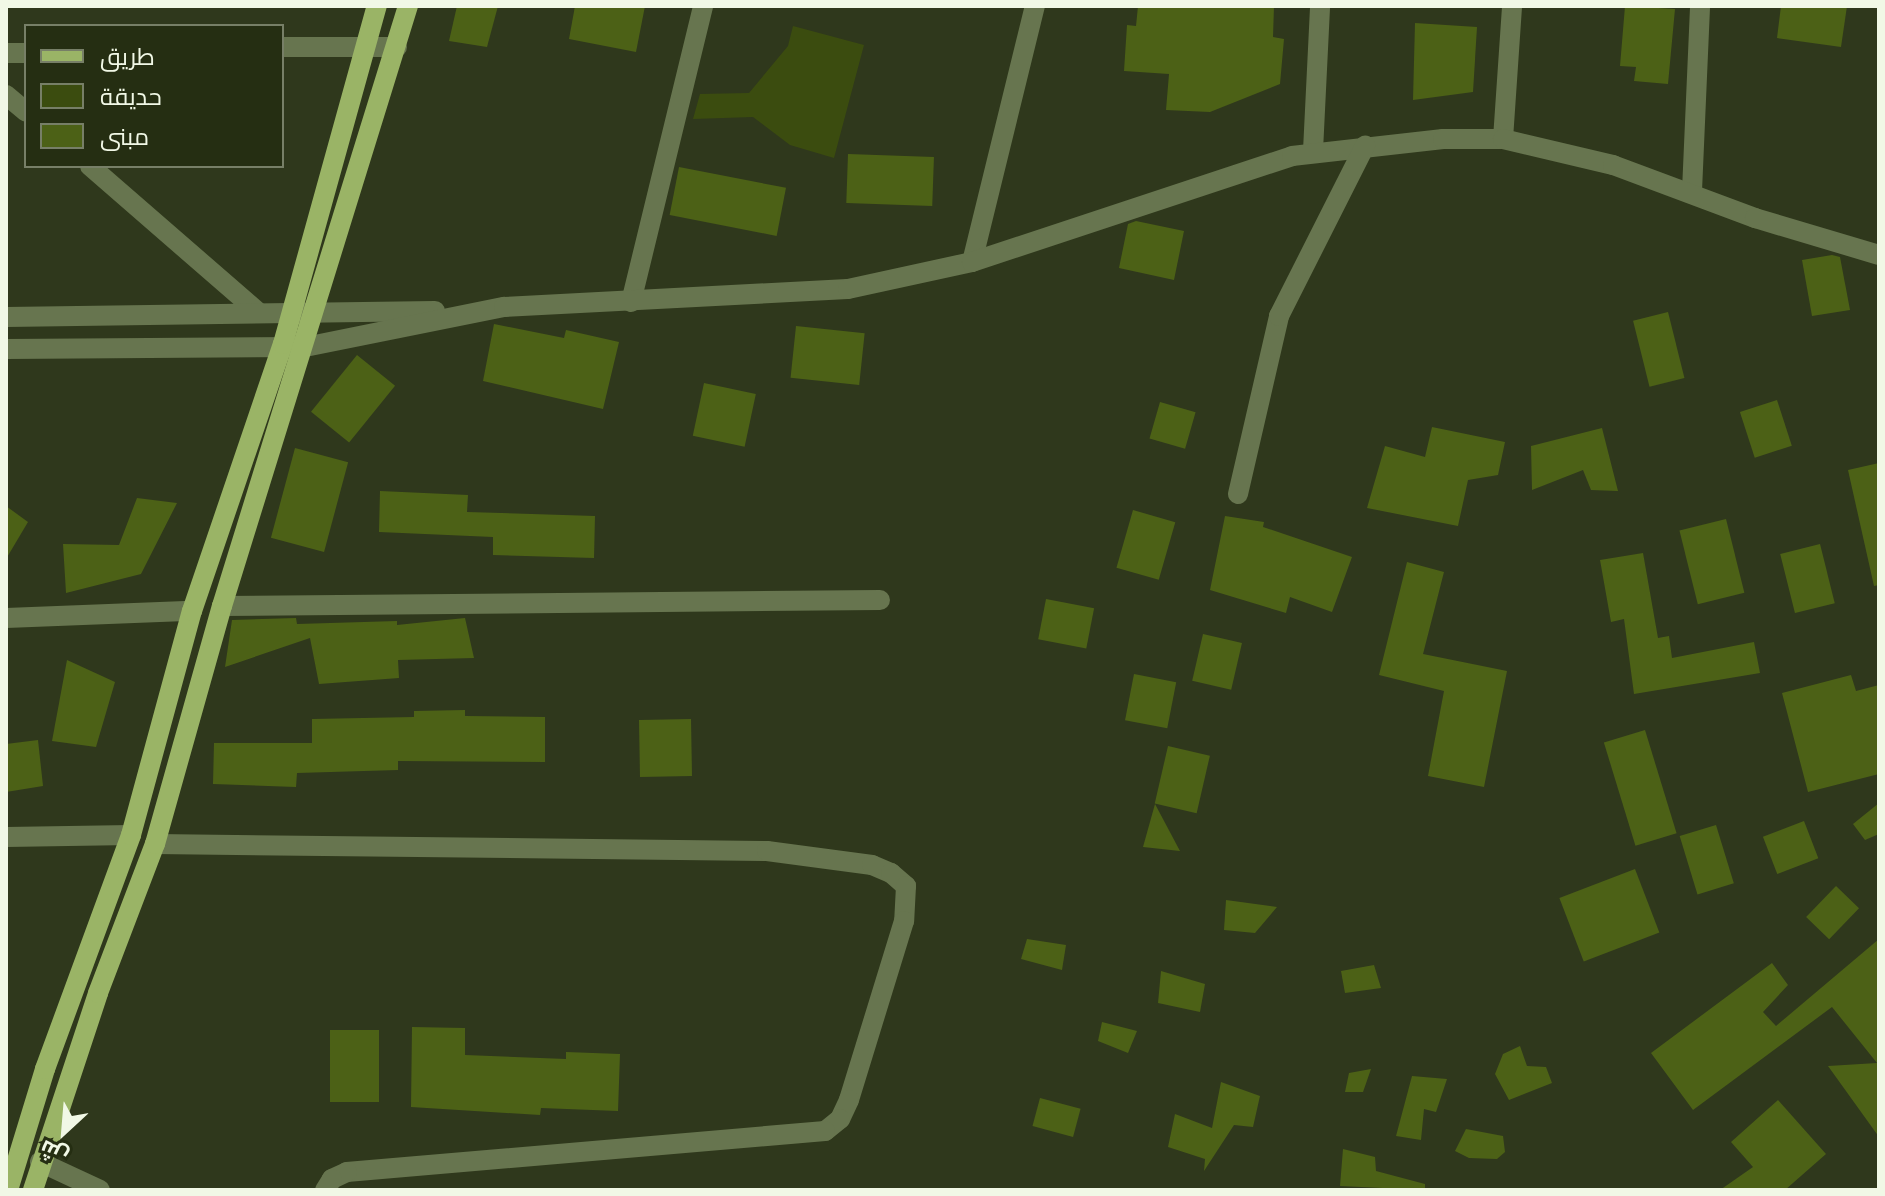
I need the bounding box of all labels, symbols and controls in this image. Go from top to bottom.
legend [24,24,284,168]
text: طريق [100,39,155,72]
text: حديقة [100,79,162,112]
text: مبنى [100,119,149,152]
north arrow [24,1092,104,1172]
text: ش [34,1134,73,1173]

